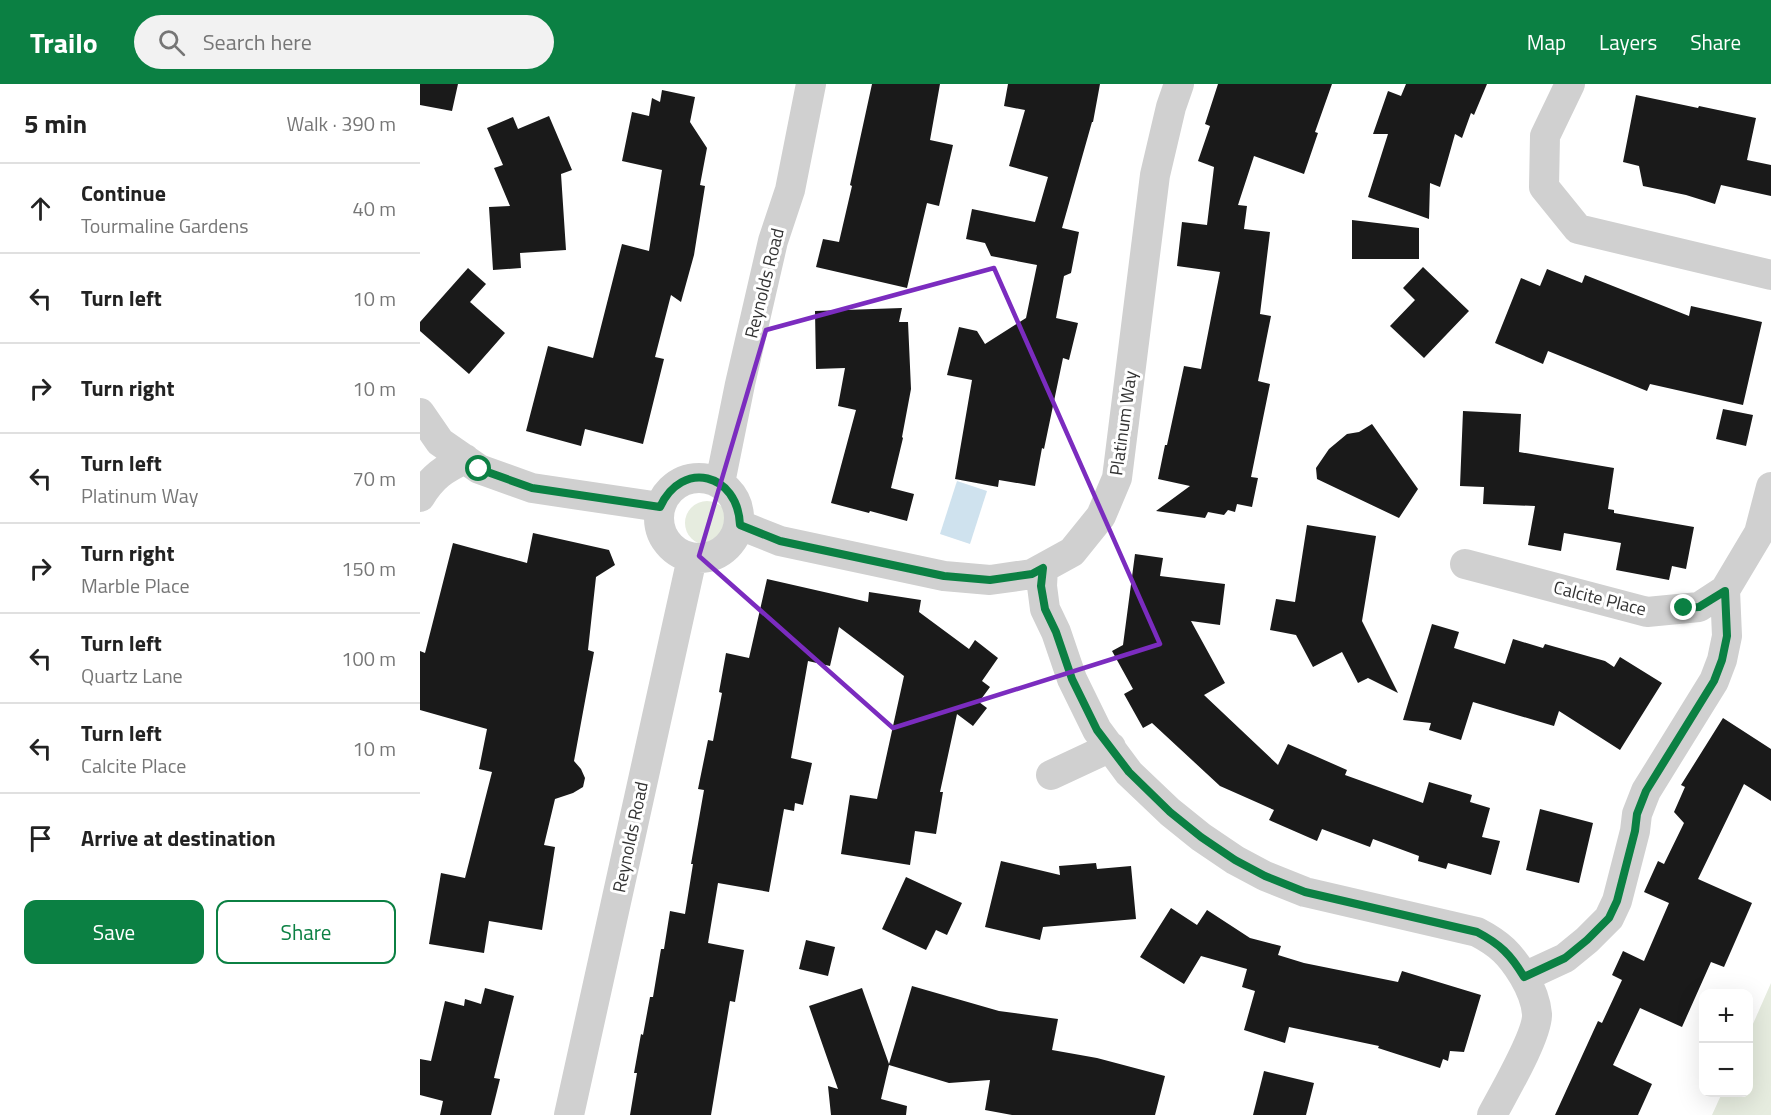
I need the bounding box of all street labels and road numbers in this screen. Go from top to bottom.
street label: Reynolds Road [737,225,791,341]
street label: Platinum Way [1102,369,1144,477]
street label: Calcite Place [1551,573,1649,623]
street label: Reynolds Road [605,779,655,895]

